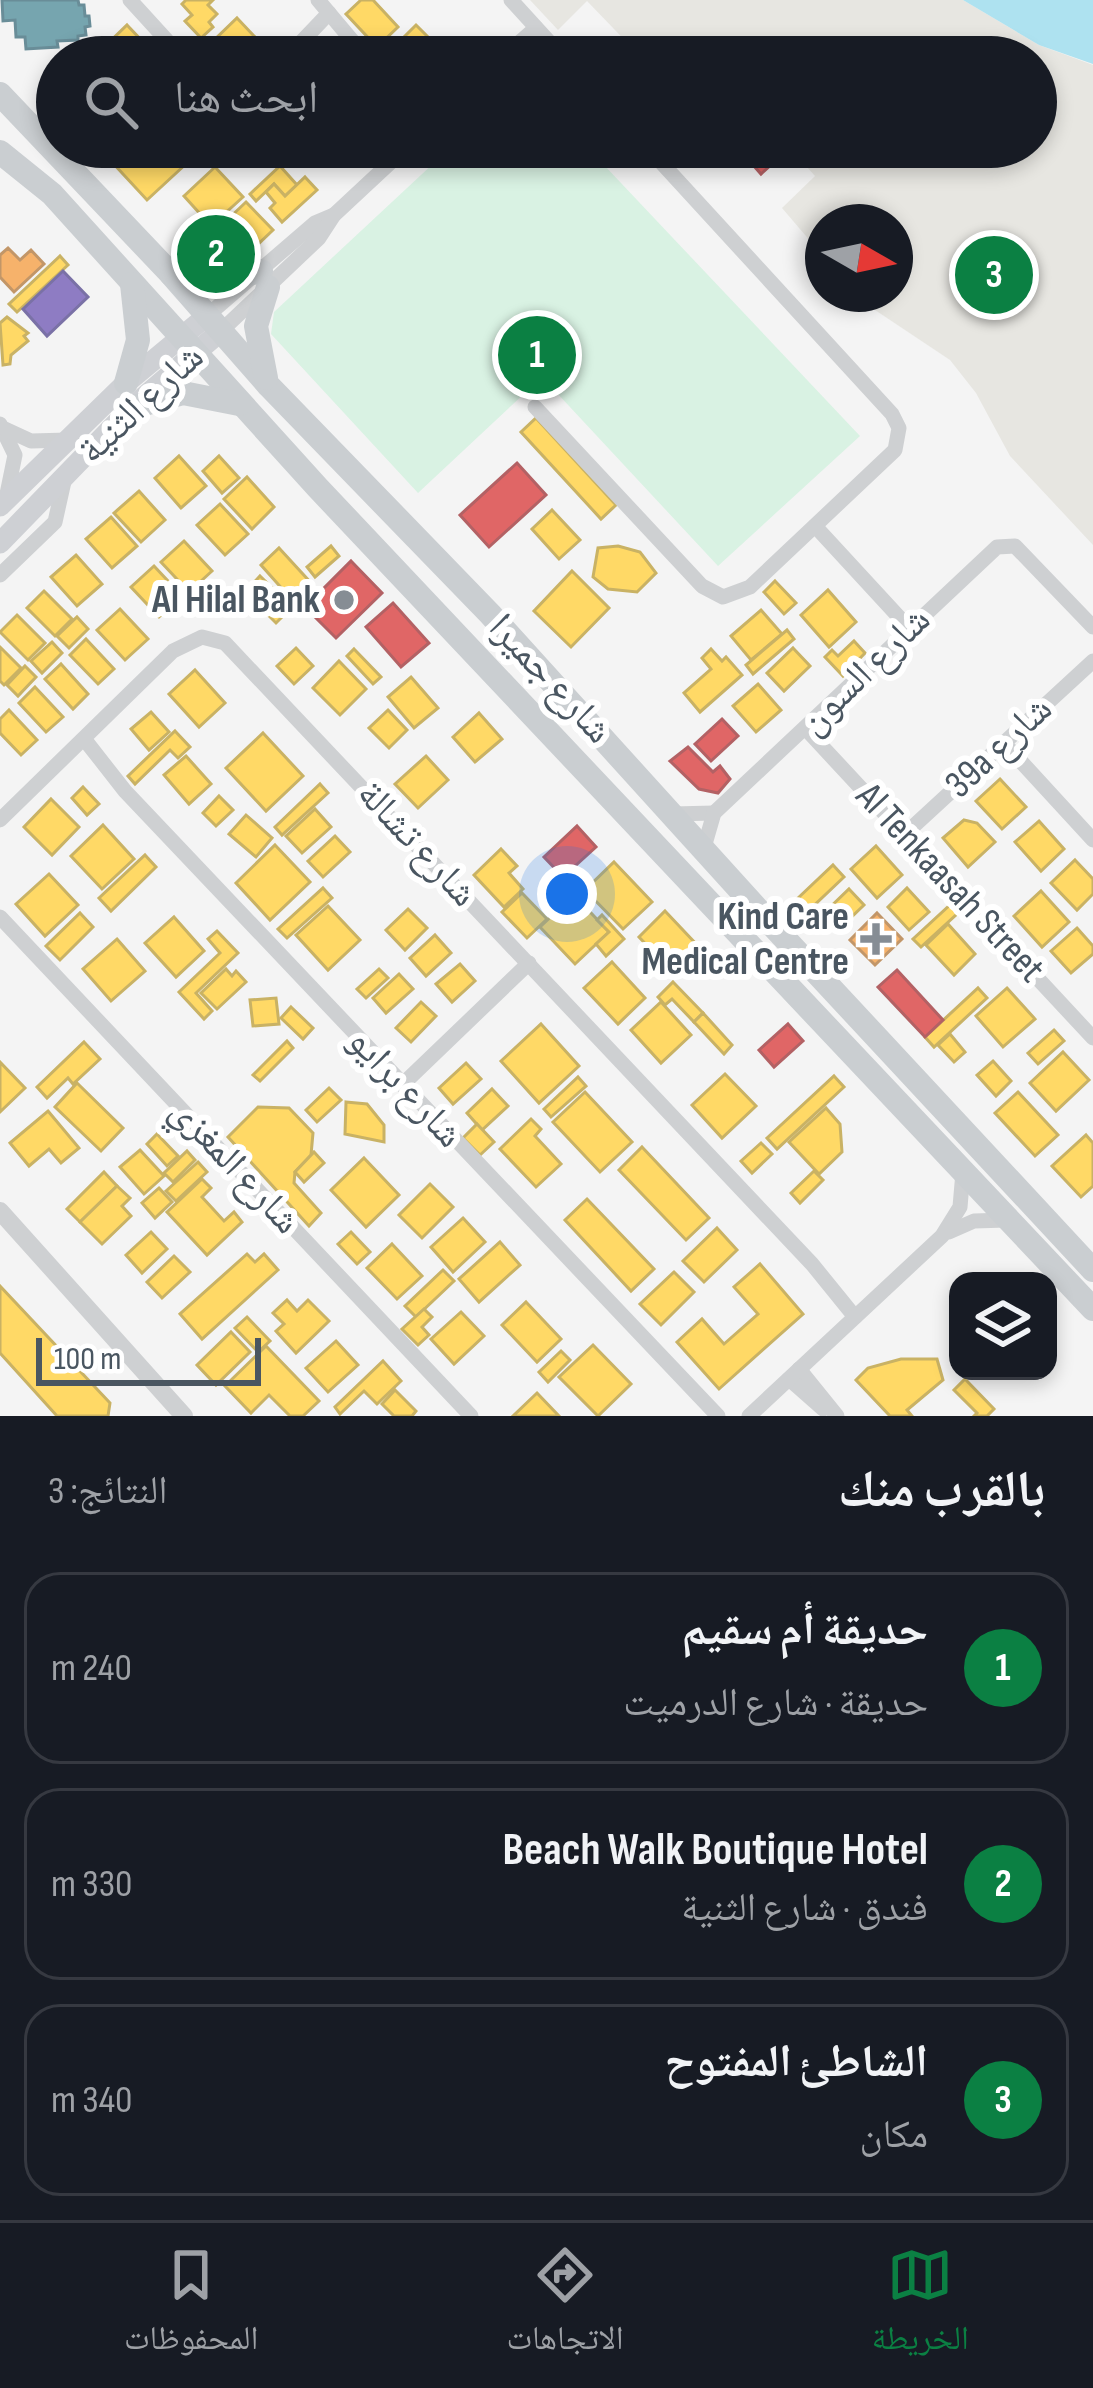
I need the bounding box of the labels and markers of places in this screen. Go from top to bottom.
pin: 2 [177,209,255,299]
pin: 3 [955,230,1033,320]
pin: 1 [498,310,576,400]
place label: Al Hilal Bank [151,577,321,624]
marker: Al Hilal Bank [331,587,357,613]
place label: Kind Care Medical Centre [642,894,849,986]
marker: Kind Care Medical Centre [860,923,892,955]

